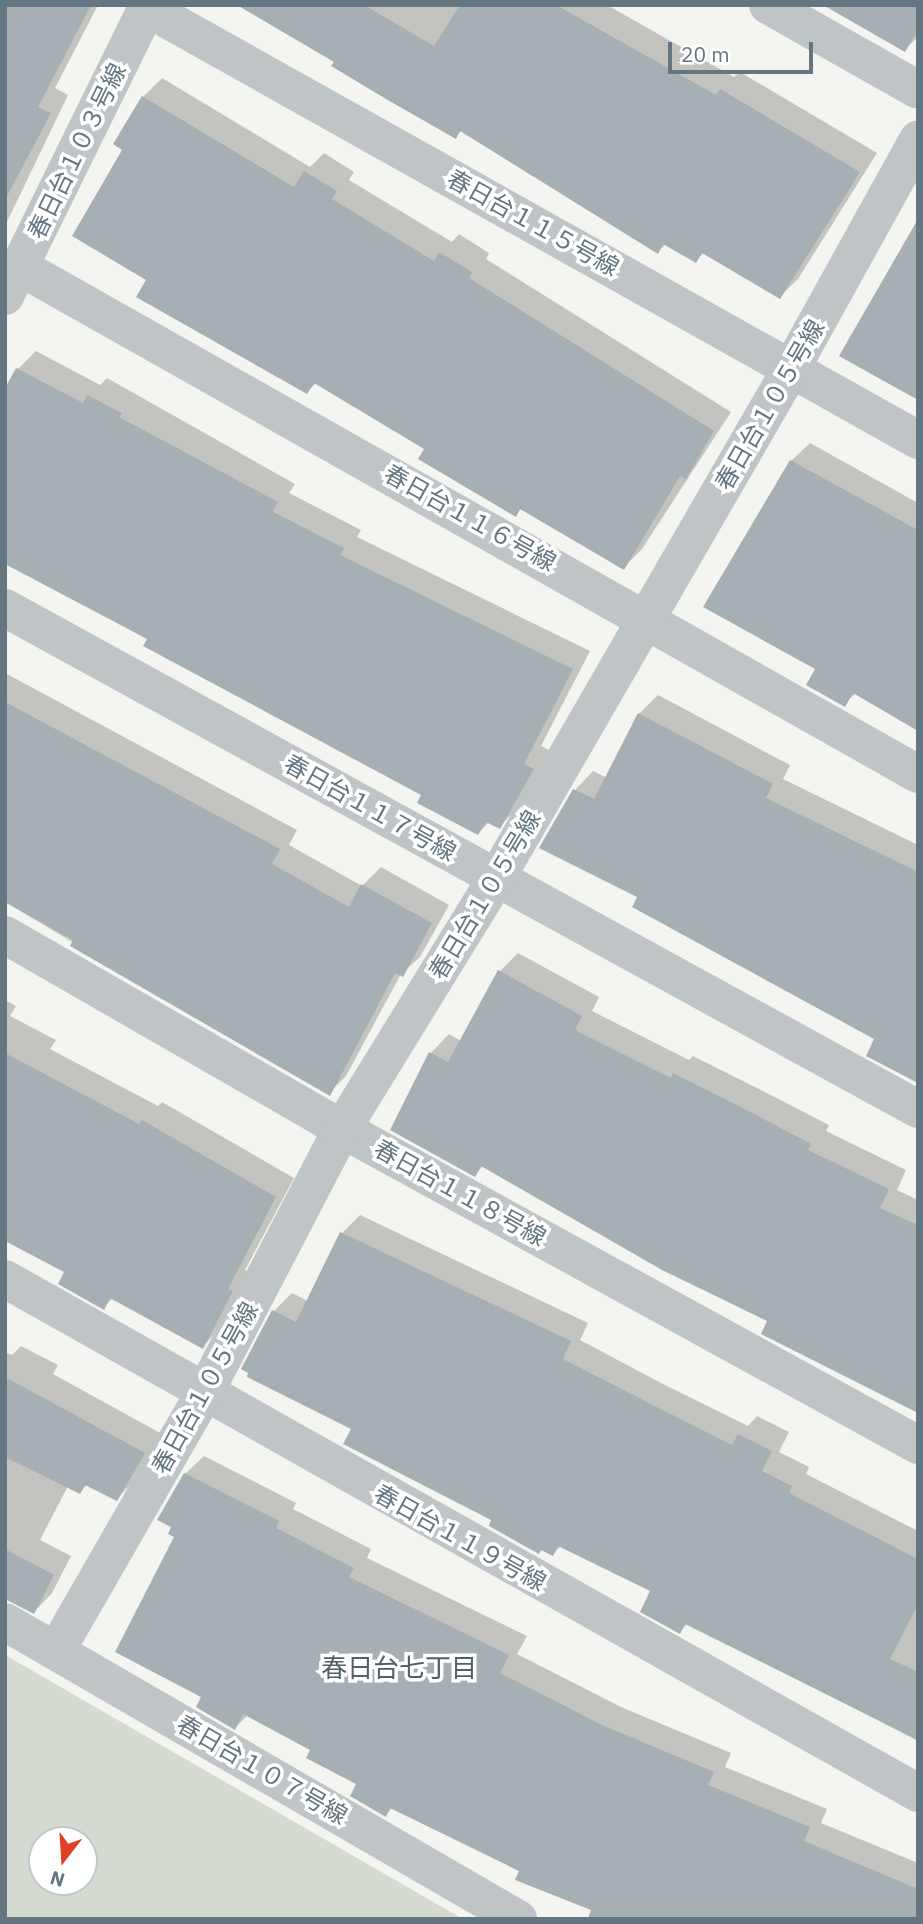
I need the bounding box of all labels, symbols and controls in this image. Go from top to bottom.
scale bar [671,28,816,72]
text: 20 m [681,40,730,68]
street label: 春日台１０３号線 [22,58,132,244]
street label: 春日台１１５号線 [442,164,624,282]
street label: 春日台１０５号線 [710,315,830,495]
street label: 春日台１１６号線 [379,459,561,577]
street label: 春日台１１７号線 [279,749,461,867]
street label: 春日台１０５号線 [423,805,547,985]
street label: 春日台１１８号線 [369,1134,551,1252]
street label: 春日台１０５号線 [146,1297,264,1479]
street label: 春日台１１９号線 [369,1479,551,1597]
district label: 春日台七丁目 [321,1652,477,1684]
street label: 春日台１０７号線 [172,1710,352,1830]
north arrow [28,1826,98,1896]
text: N [47,1866,68,1893]

